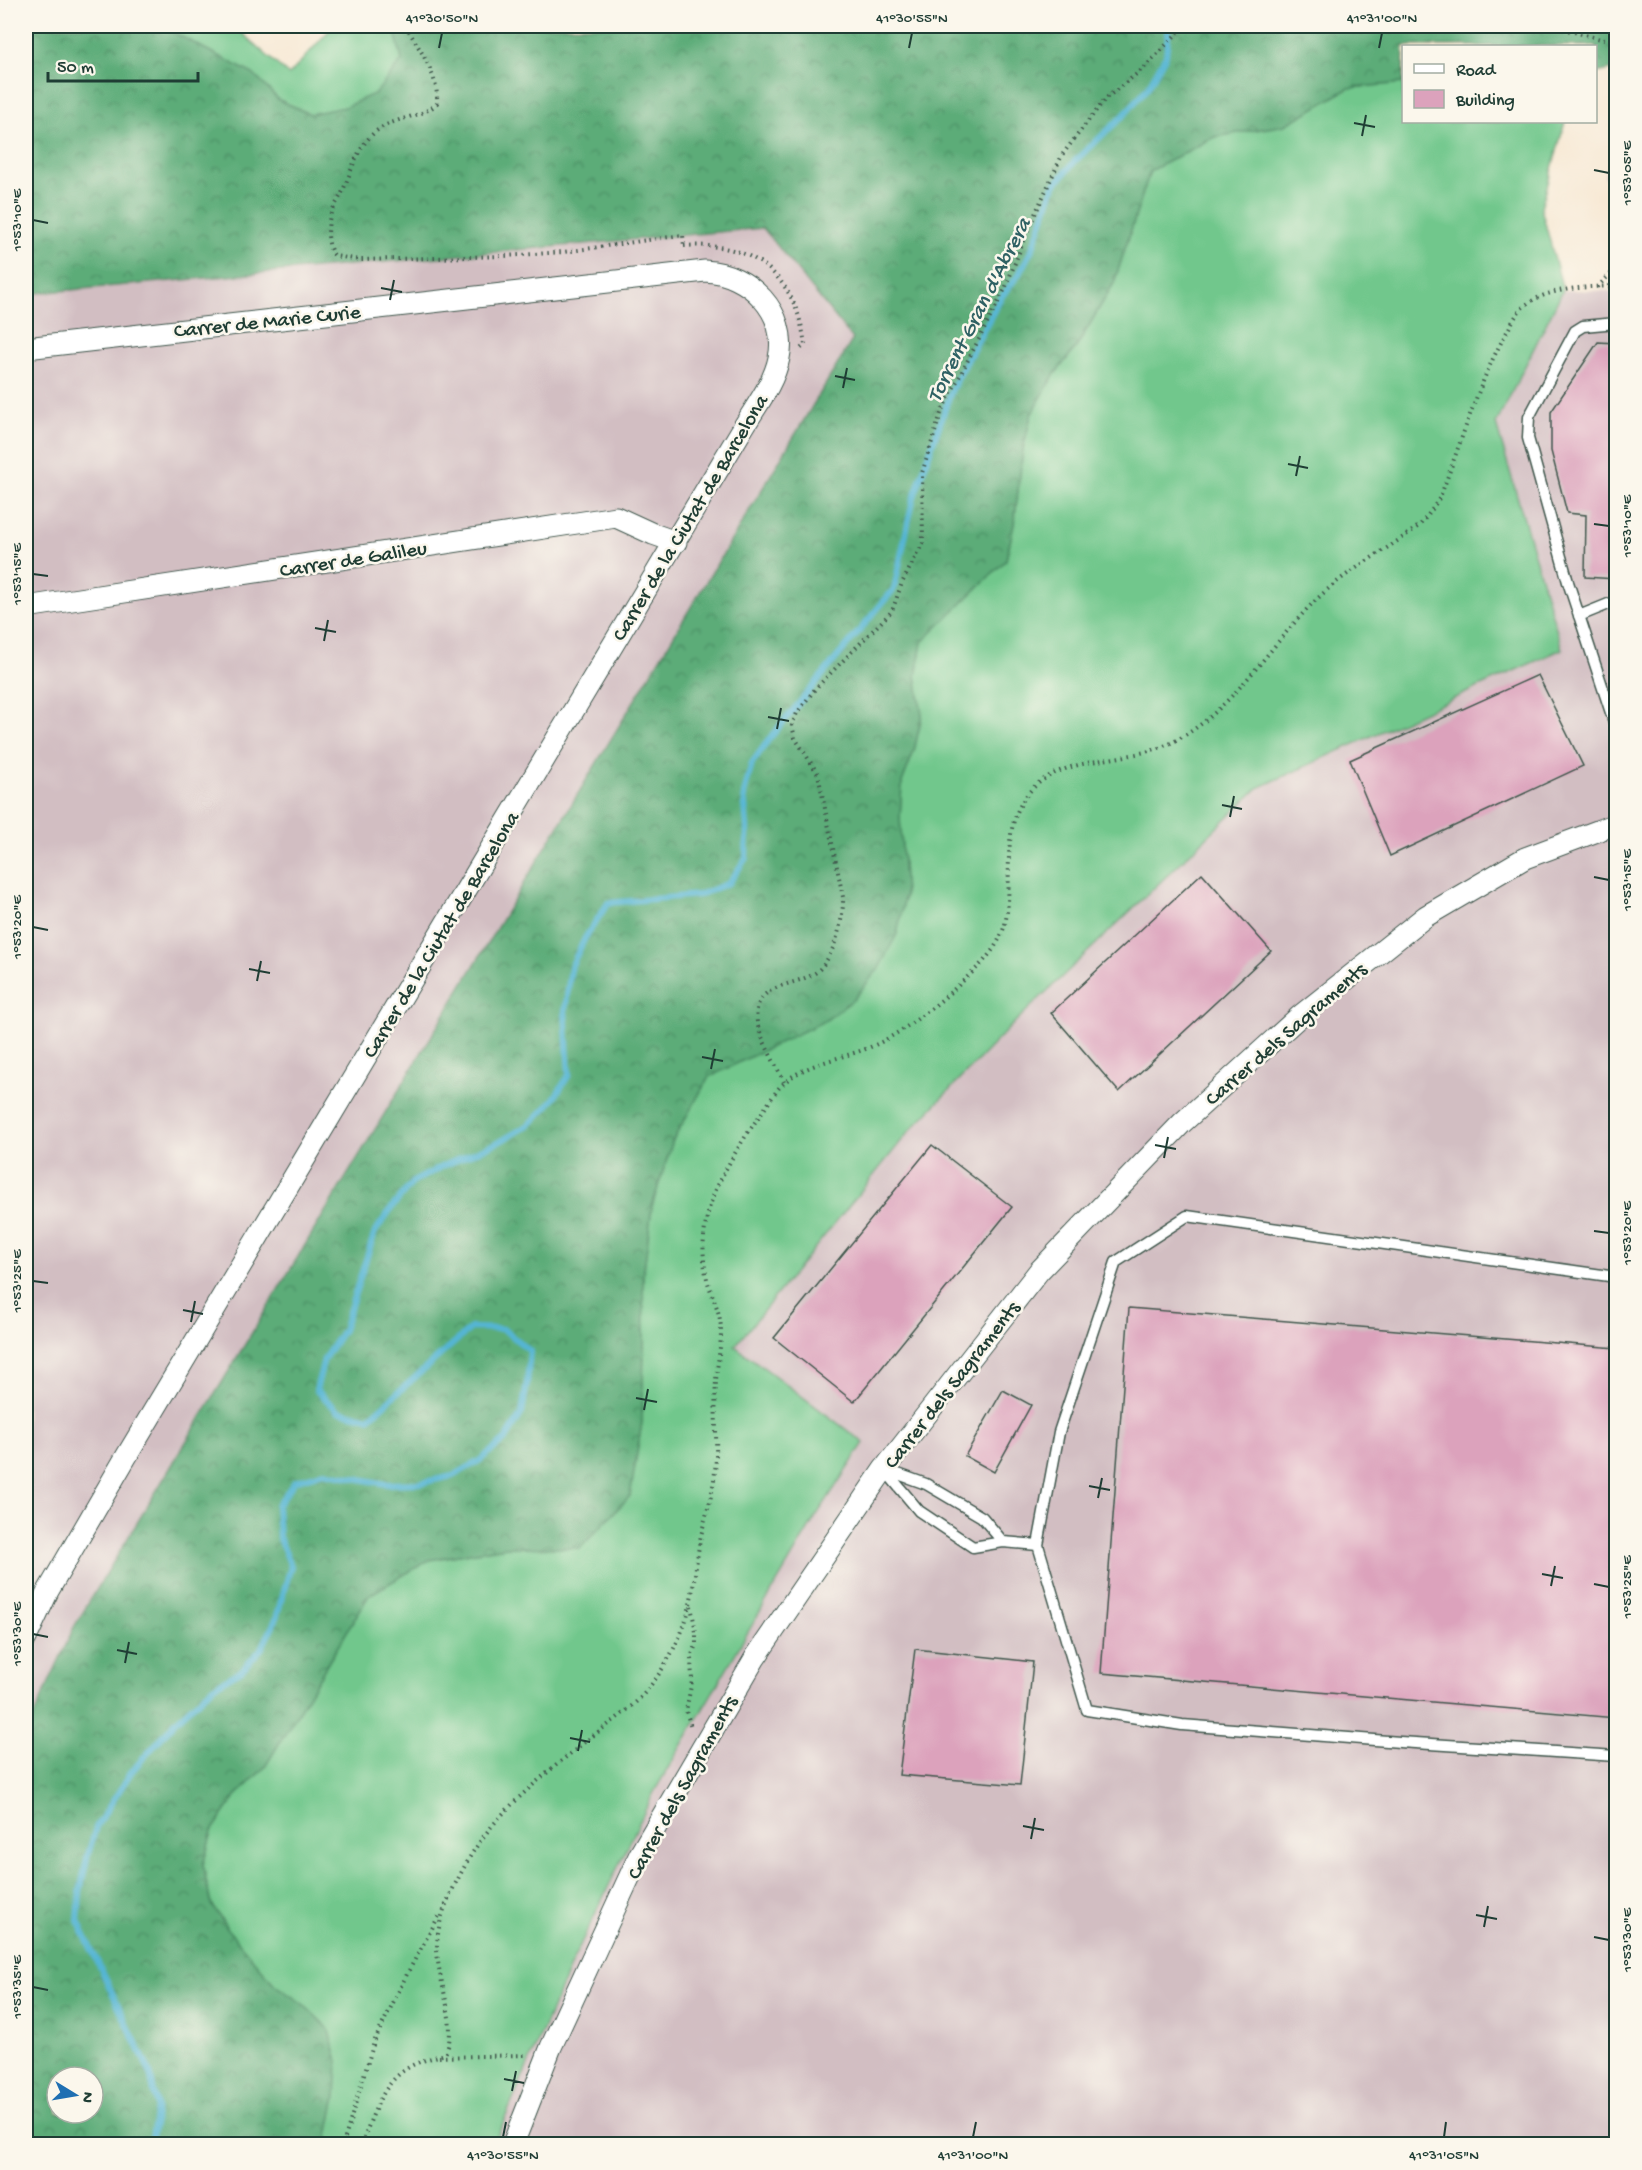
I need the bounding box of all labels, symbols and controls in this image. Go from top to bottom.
text: 41°30'50"N [406,10,478,28]
text: 41°30'55"N [876,10,948,28]
text: 41°31'00"N [1347,10,1418,28]
scale bar [48,45,198,83]
legend [1402,45,1597,123]
text: 50 m [57,58,94,79]
text: Road [1456,61,1497,82]
text: Building [1455,91,1515,112]
text: 1°53'05"E [1619,140,1637,206]
text: 1°53'10"E [9,188,27,252]
water label: Torrent Gran d'Abrera [923,213,1039,407]
street label: Carrer de Marie Curie [173,301,363,346]
street label: Carrer de la Ciutat de Barcelona [608,390,776,647]
text: 1°53'10"E [1619,494,1637,558]
street label: Carrer de Galileu [278,537,429,585]
text: 1°53'15"E [9,542,27,606]
street label: Carrer de la Ciutat de Barcelona [359,807,527,1064]
text: 1°53'15"E [1619,848,1637,912]
text: 1°53'20"E [9,894,27,960]
street label: Carrer dels Sagraments [1201,958,1374,1113]
text: 1°53'20"E [1619,1200,1637,1266]
text: 1°53'25"E [9,1249,27,1314]
street label: Carrer dels Sagraments [880,1296,1028,1475]
text: 1°53'25"E [1619,1555,1637,1620]
text: 1°53'30"E [9,1601,27,1667]
street label: Carrer dels Sagraments [623,1691,746,1885]
text: 1°53'30"E [1619,1907,1637,1973]
text: 1°53'35"E [9,1955,27,2020]
north arrow [45,2065,105,2125]
text: N [76,2090,97,2105]
text: 41°30'55"N [467,2147,539,2165]
text: 41°31'00"N [938,2147,1009,2165]
text: 41°31'05"N [1409,2147,1479,2165]

